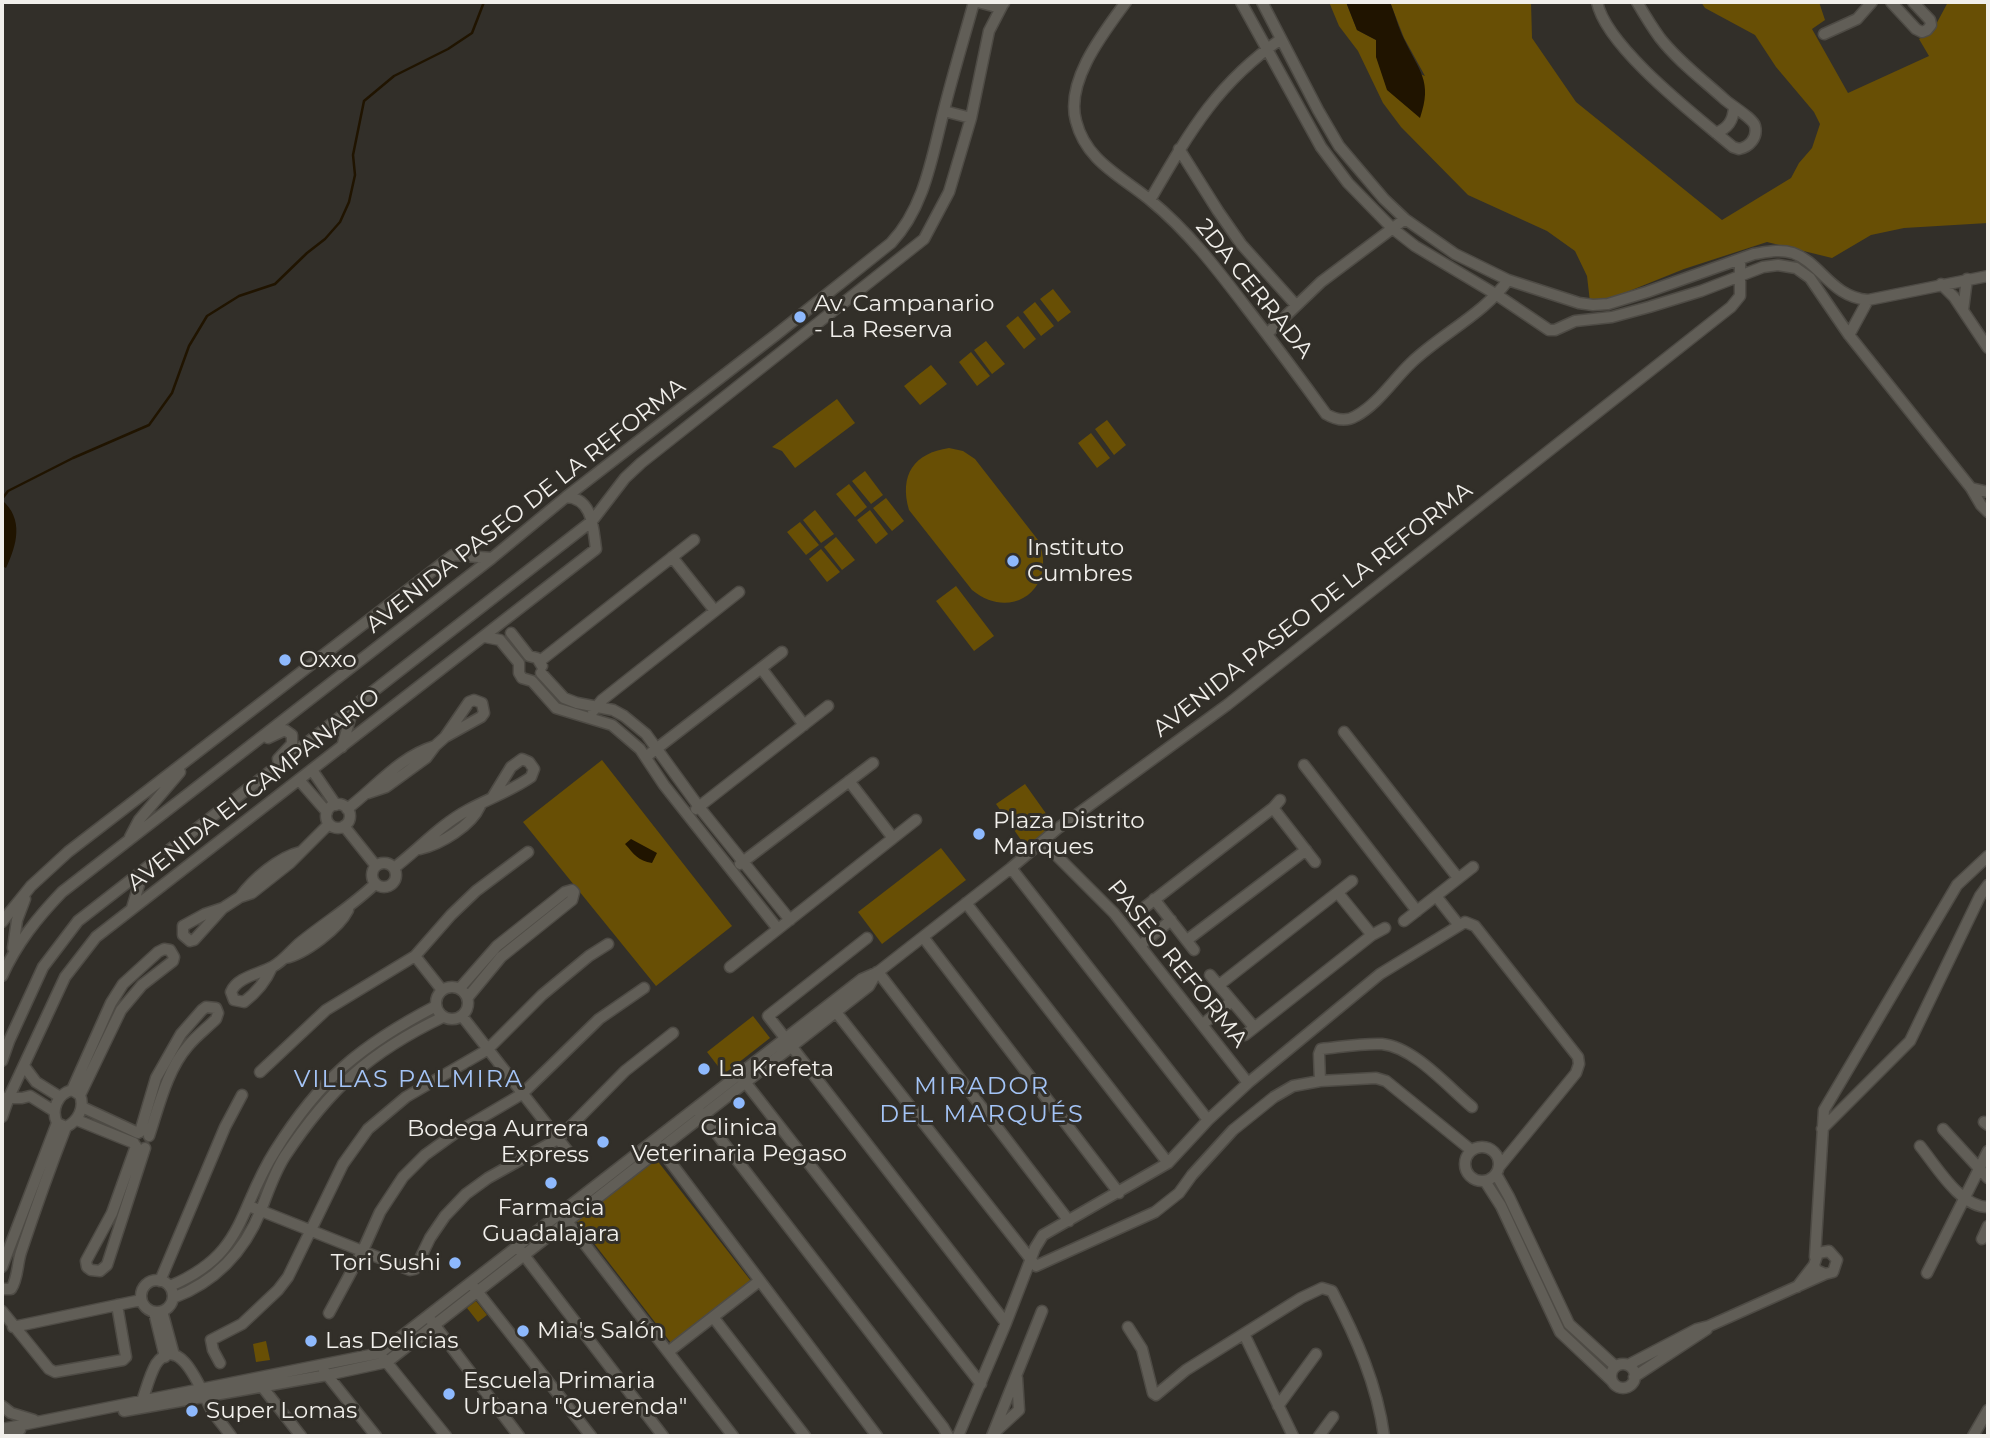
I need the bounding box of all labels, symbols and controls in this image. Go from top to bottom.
street label: 2DA CERRADA [1189,214,1319,364]
place label: Av. Campanario - La Reserva [814,290,994,344]
marker: Av. Campanario - La Reserva [792,309,808,325]
street label: AVENIDA PASEO DE LA REFORMA [361,373,691,639]
street label: AVENIDA PASEO DE LA REFORMA [1148,477,1478,743]
place label: Instituto Cumbres [1027,534,1132,588]
marker: Instituto Cumbres [1005,553,1021,569]
place label: Oxxo [299,646,357,674]
marker: Oxxo [277,652,293,668]
street label: AVENIDA EL CAMPANARIO [122,683,386,897]
place label: Plaza Distrito Marques [993,807,1145,861]
marker: Plaza Distrito Marques [971,826,987,842]
street label: PASEO REFORMA [1101,875,1253,1053]
place label: La Krefeta [718,1055,834,1083]
marker: La Krefeta [696,1061,712,1077]
district label: VILLAS PALMIRA [296,1066,522,1094]
district label: MIRADOR DEL MARQUÉS [881,1073,1083,1129]
marker: Clinica Veterinaria Pegaso [731,1095,747,1111]
place label: Clinica Veterinaria Pegaso [631,1114,847,1168]
place label: Bodega Aurrera Express [407,1115,589,1169]
marker: Bodega Aurrera Express [595,1134,611,1150]
marker: Farmacia Guadalajara [543,1175,559,1191]
place label: Farmacia Guadalajara [482,1194,620,1248]
place label: Tori Sushi [331,1249,441,1277]
marker: Tori Sushi [447,1255,463,1271]
place label: Mia's Salón [537,1317,664,1345]
marker: Mia's Salón [515,1323,531,1339]
place label: Las Delicias [325,1327,458,1355]
marker: Las Delicias [303,1333,319,1349]
place label: Escuela Primaria Urbana "Querenda" [463,1367,687,1421]
marker: Escuela Primaria Urbana "Querenda" [441,1386,457,1402]
place label: Super Lomas [206,1397,357,1425]
marker: Super Lomas [184,1403,200,1419]

